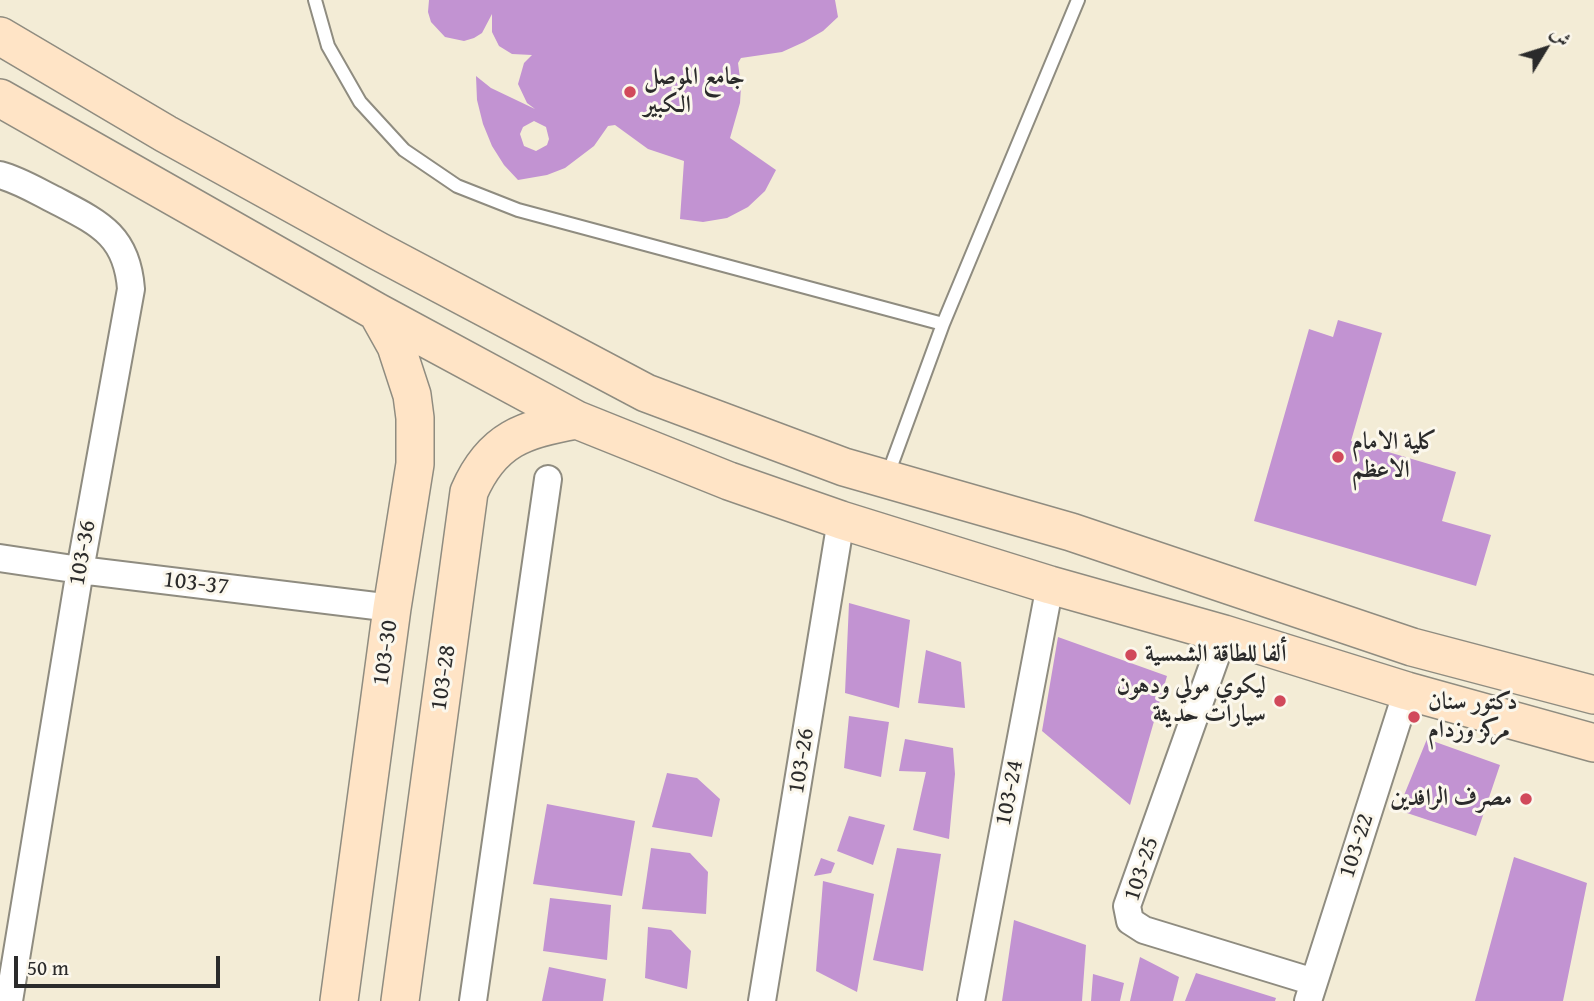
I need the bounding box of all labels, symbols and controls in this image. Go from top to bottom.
north arrow [1510,14,1580,84]
text: ش [1545,20,1578,52]
place label: جامع الموصل الكبير [644,64,745,120]
marker: جامع الموصل الكبير [622,84,638,100]
place label: كلية الامام الاعظم [1352,429,1437,485]
marker: كلية الامام الاعظم [1330,449,1346,465]
street label: 103-36 [63,518,103,588]
street label: 103-37 [161,566,231,602]
street label: 103-30 [367,618,405,688]
place label: ألفا للطاقة الشمسية [1145,641,1287,669]
street label: 103-28 [425,643,463,713]
marker: ألفا للطاقة الشمسية [1123,647,1139,663]
place label: ليكوي مولي ودهون سيارات حديثة [1117,673,1266,729]
place label: دكتور سنان مركز وزدام [1428,689,1518,745]
marker: ليكوي مولي ودهون سيارات حديثة [1272,693,1288,709]
marker: دكتور سنان مركز وزدام [1406,709,1422,725]
street label: 103-26 [783,726,821,796]
street label: 103-24 [990,758,1030,828]
place label: مصرف الرافدين [1390,785,1512,813]
marker: مصرف الرافدين [1518,791,1534,807]
street label: 103-22 [1333,810,1381,882]
street label: 103-25 [1118,833,1166,905]
scale bar [18,942,224,986]
text: 50 m [27,952,69,983]

